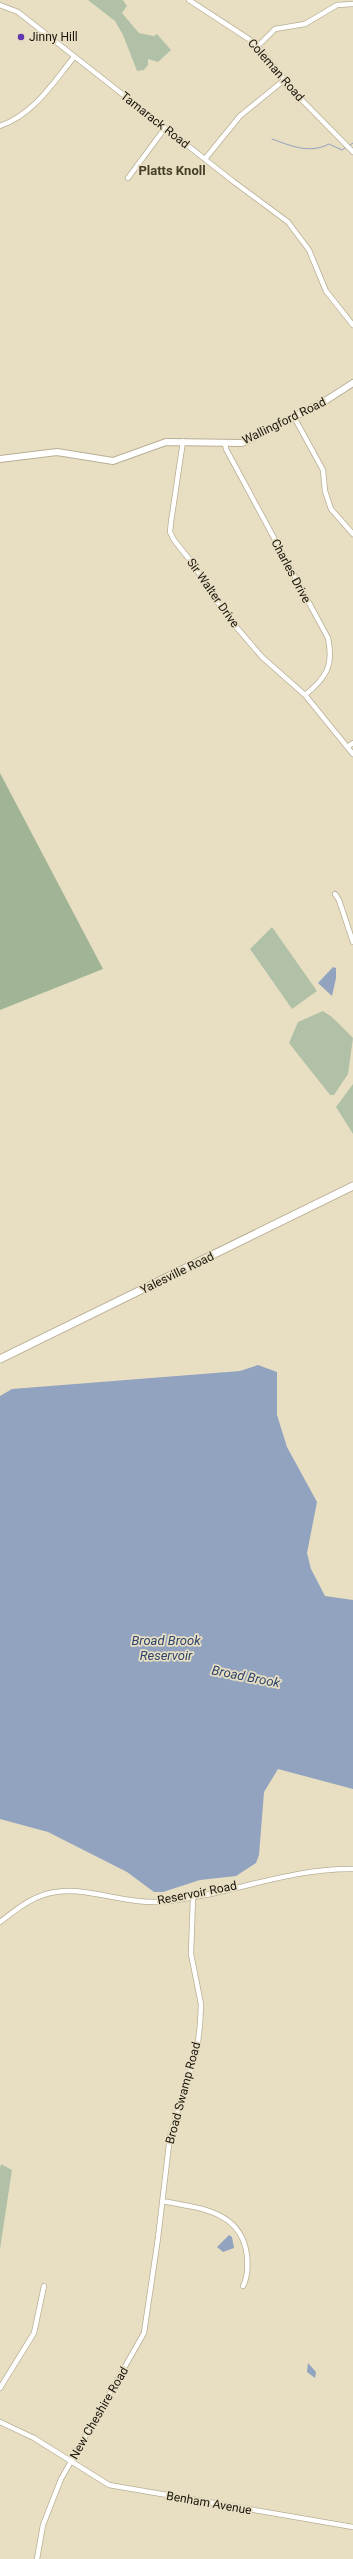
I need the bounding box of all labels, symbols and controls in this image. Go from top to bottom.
place label: Jinny Hill [29,30,78,44]
marker: Jinny Hill [16,32,26,42]
street label: Coleman Road [245,36,307,104]
street label: Tamarack Road [118,89,192,151]
district label: Platts Knoll [138,163,206,178]
street label: Wallingford Road [240,395,328,447]
street label: Charles Drive [268,537,314,605]
street label: Sir Walter Drive [184,556,242,630]
street label: Yalesville Road [138,1249,216,1297]
water label: Broad Brook Reservoir [131,1633,201,1663]
water label: Broad Brook [211,1663,282,1691]
street label: Reservoir Road [156,1878,238,1908]
street label: Broad Swamp Road [163,2040,203,2146]
street label: New Cheshire Road [67,2364,131,2462]
street label: Benham Avenue [165,2489,253,2517]

